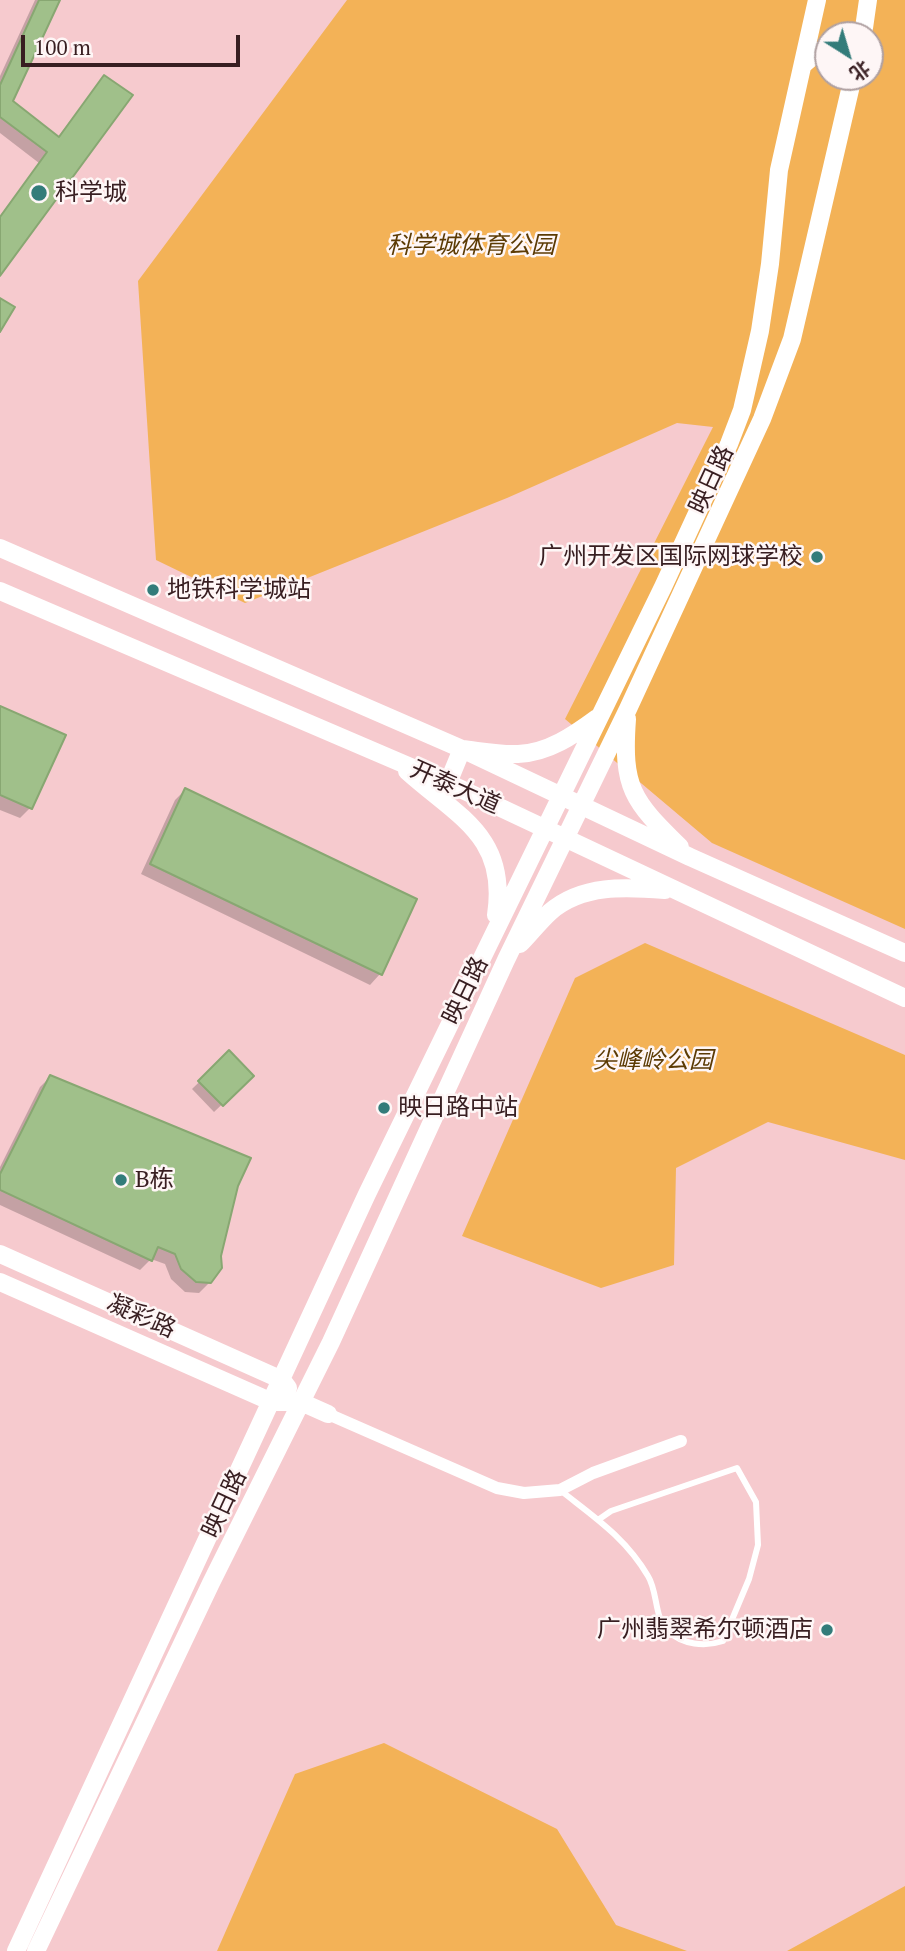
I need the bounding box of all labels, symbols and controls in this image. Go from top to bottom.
scale bar [24,21,243,65]
north arrow [814,21,884,91]
text: 100 m [34,33,91,61]
text: 北 [846,56,876,87]
place label: 科学城 [55,179,127,207]
marker: 科学城 [29,183,49,203]
park label: 科学城体育公园 [387,232,555,260]
street label: 映日路 [684,441,740,519]
place label: 广州开发区国际网球学校 [539,543,803,571]
marker: 广州开发区国际网球学校 [809,549,825,565]
place label: 地铁科学城站 [167,576,311,604]
marker: 地铁科学城站 [145,582,161,598]
street label: 开泰大道 [405,755,505,821]
street label: 映日路 [437,952,495,1030]
park label: 尖峰岭公园 [593,1047,713,1075]
place label: 映日路中站 [398,1094,518,1122]
marker: 映日路中站 [376,1100,392,1116]
place label: B栋 [135,1166,174,1194]
marker: B栋 [113,1172,129,1188]
street label: 凝彩路 [102,1289,180,1345]
street label: 映日路 [197,1465,253,1543]
place label: 广州翡翠希尔顿酒店 [597,1616,813,1644]
marker: 广州翡翠希尔顿酒店 [819,1622,835,1638]

